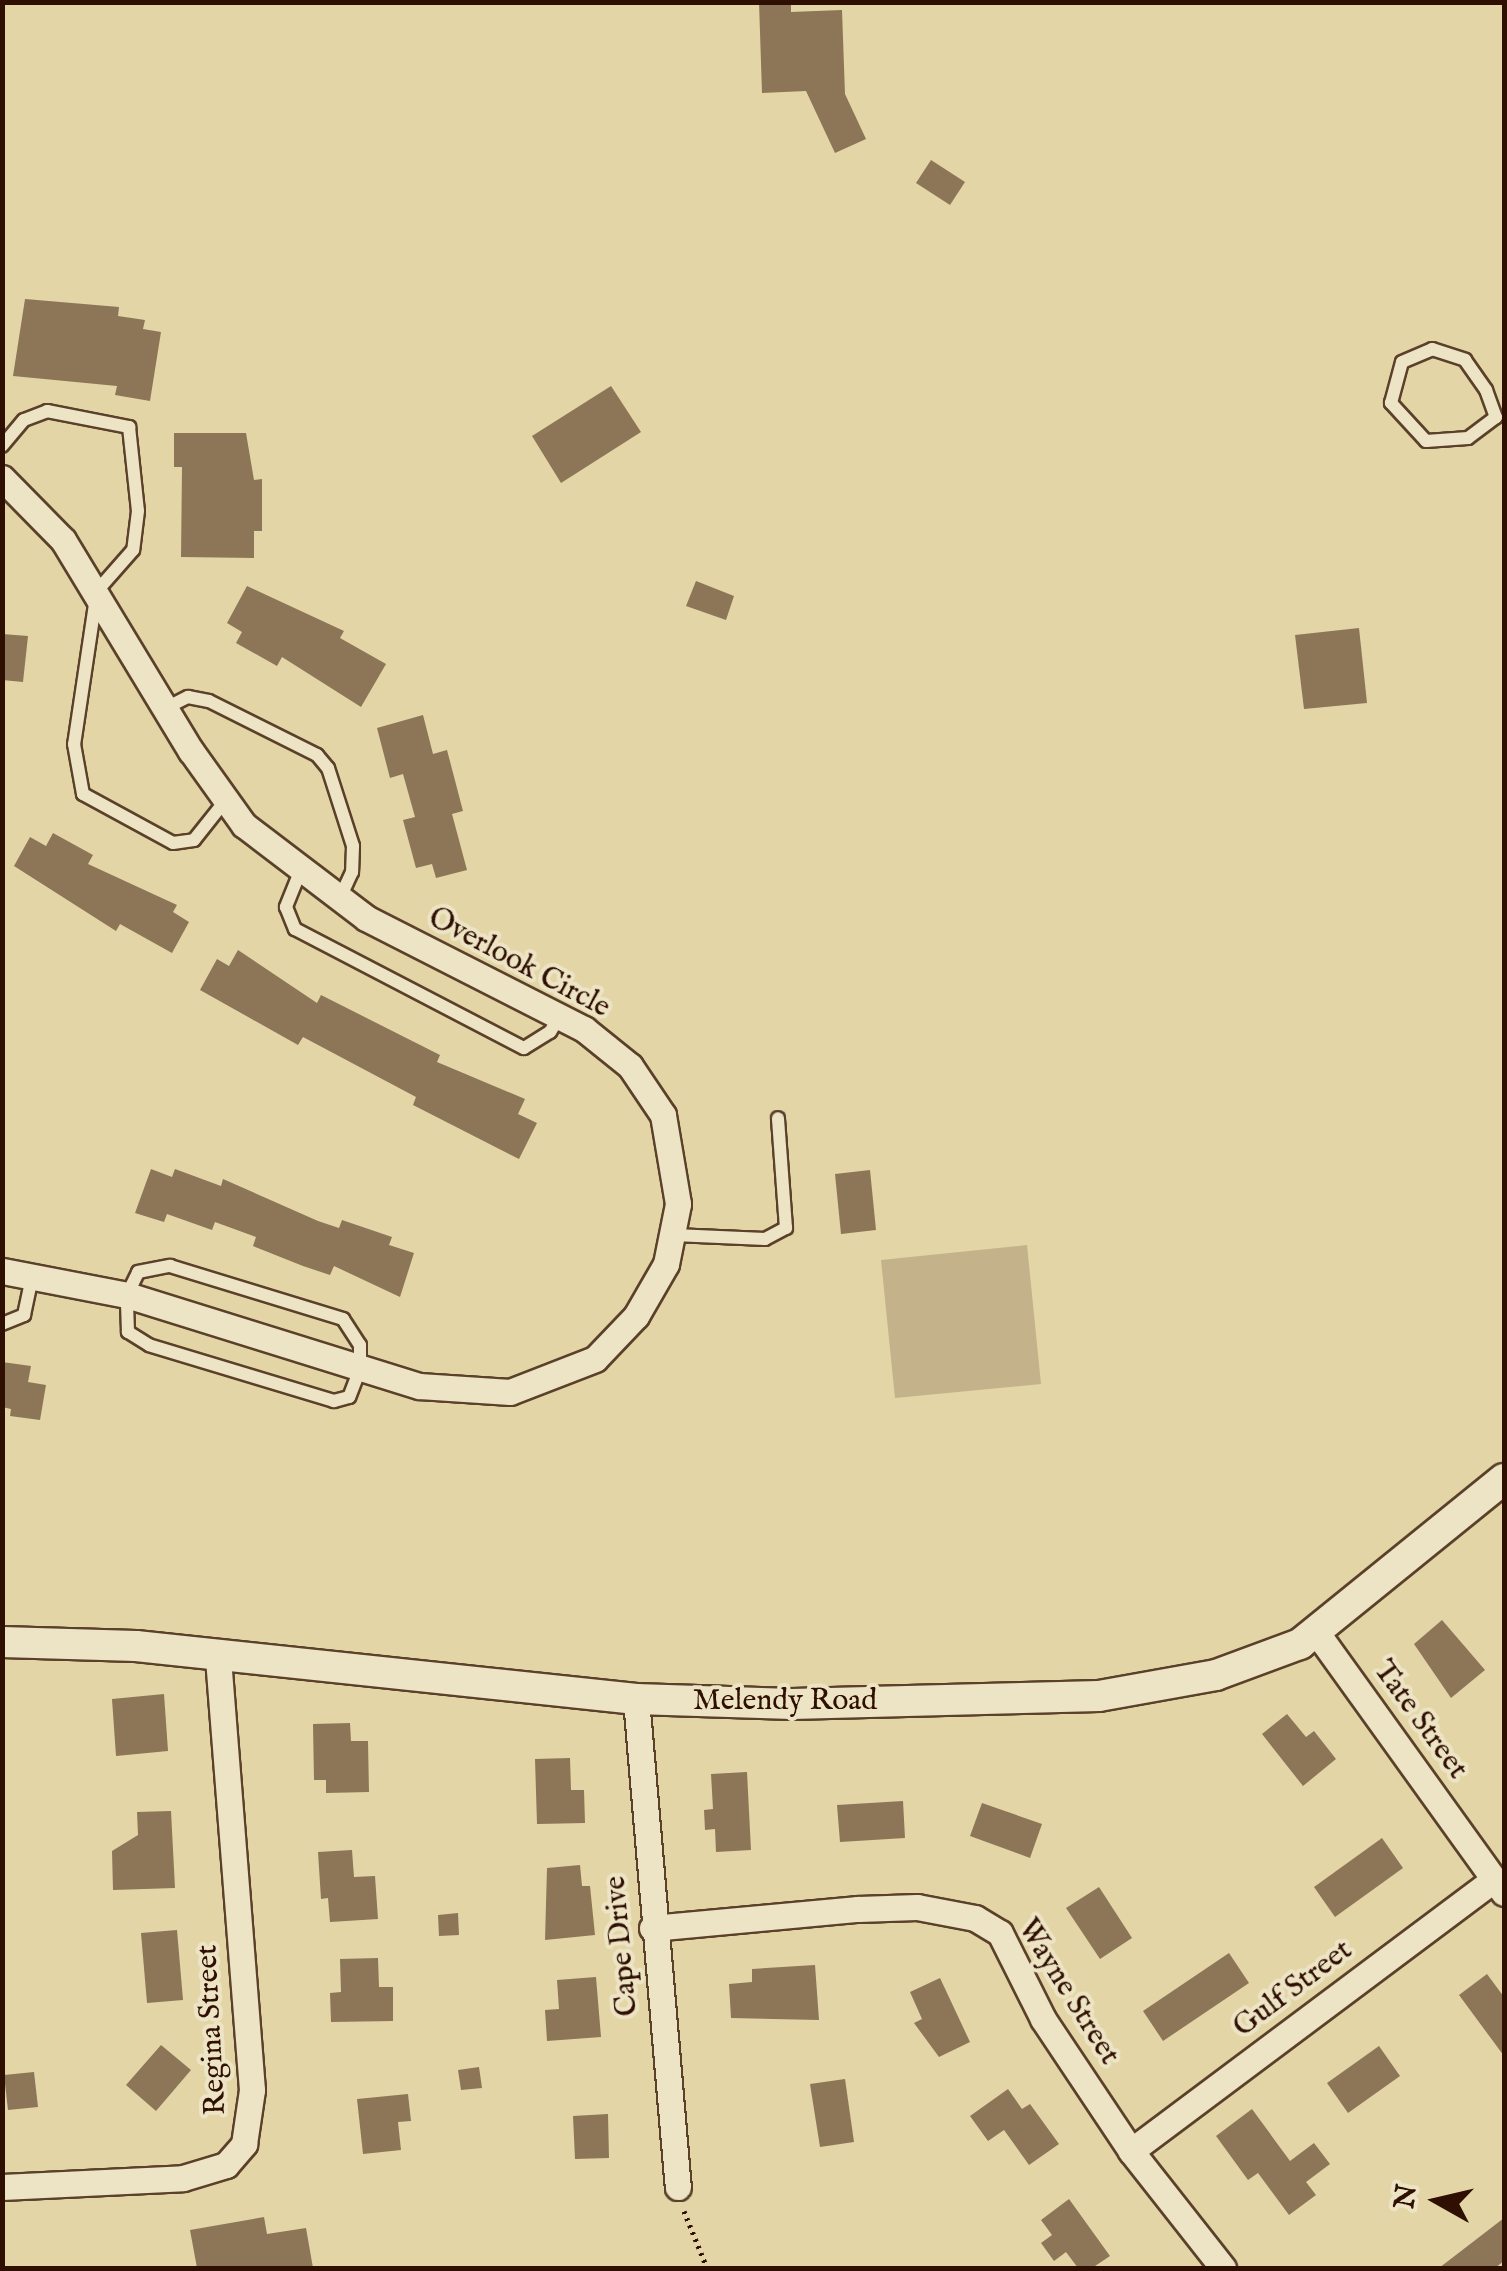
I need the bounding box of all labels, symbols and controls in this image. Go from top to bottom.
street label: Overlook Circle [422,900,616,1026]
street label: Tate Street [1365,1654,1475,1786]
street label: Melendy Road [693,1683,877,1719]
street label: Cape Drive [598,1874,646,2018]
street label: Wayne Street [1009,1912,1127,2072]
street label: Gulf Street [1226,1933,1360,2045]
street label: Regina Street [190,1944,234,2116]
north arrow [1387,2151,1487,2251]
text: N [1388,2182,1426,2211]

